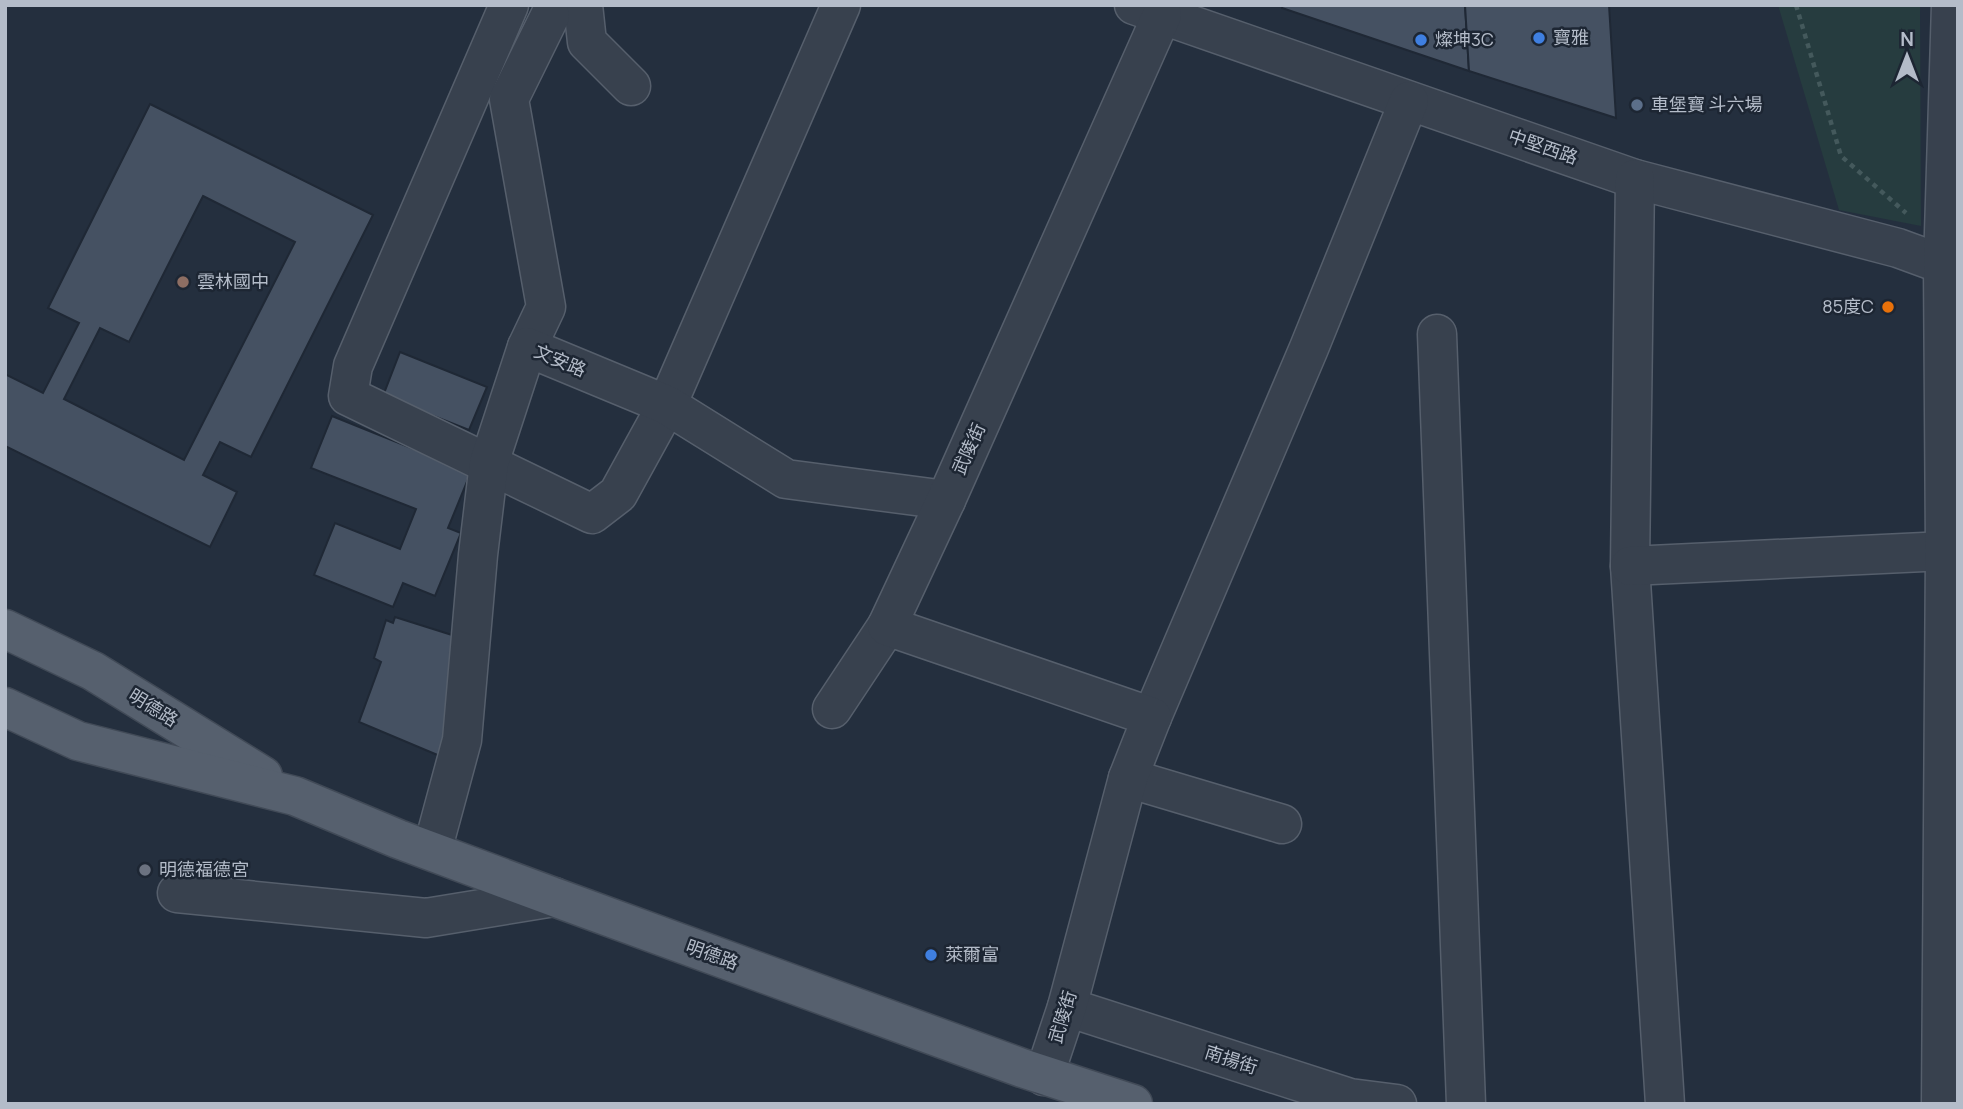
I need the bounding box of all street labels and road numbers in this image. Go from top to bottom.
street label: 中堅西路 [1505,123,1581,169]
street label: 文安路 [531,338,590,382]
street label: 武陵街 [946,419,990,478]
street label: 明德路 [124,683,183,732]
street label: 明德路 [683,934,742,975]
street label: 武陵街 [1043,987,1081,1046]
street label: 南揚街 [1202,1039,1261,1079]

